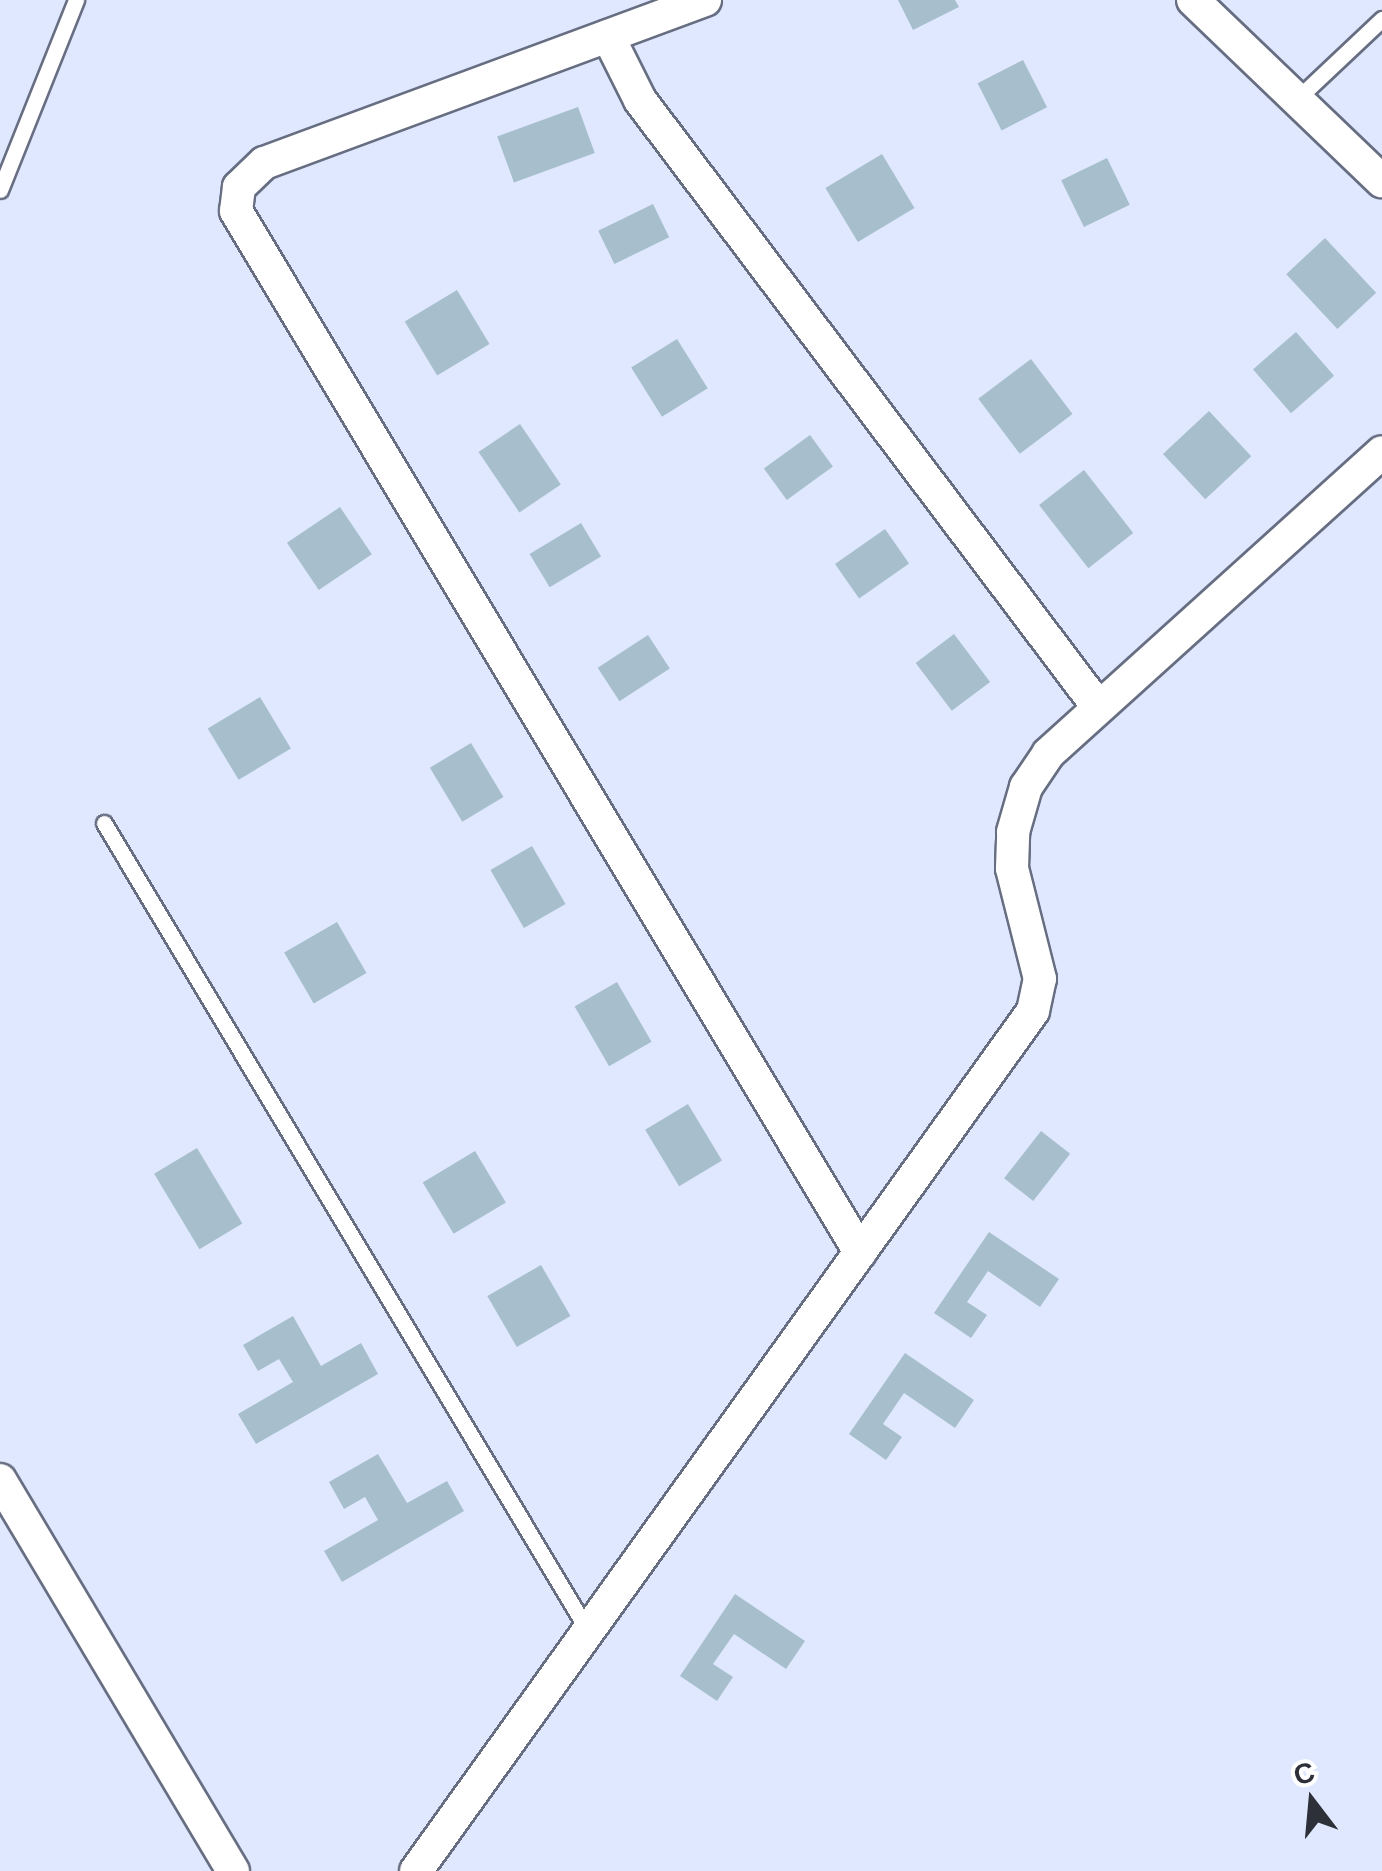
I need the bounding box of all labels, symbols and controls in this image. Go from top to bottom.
north arrow [1262,1751,1362,1851]
text: С [1289,1753,1318,1791]

